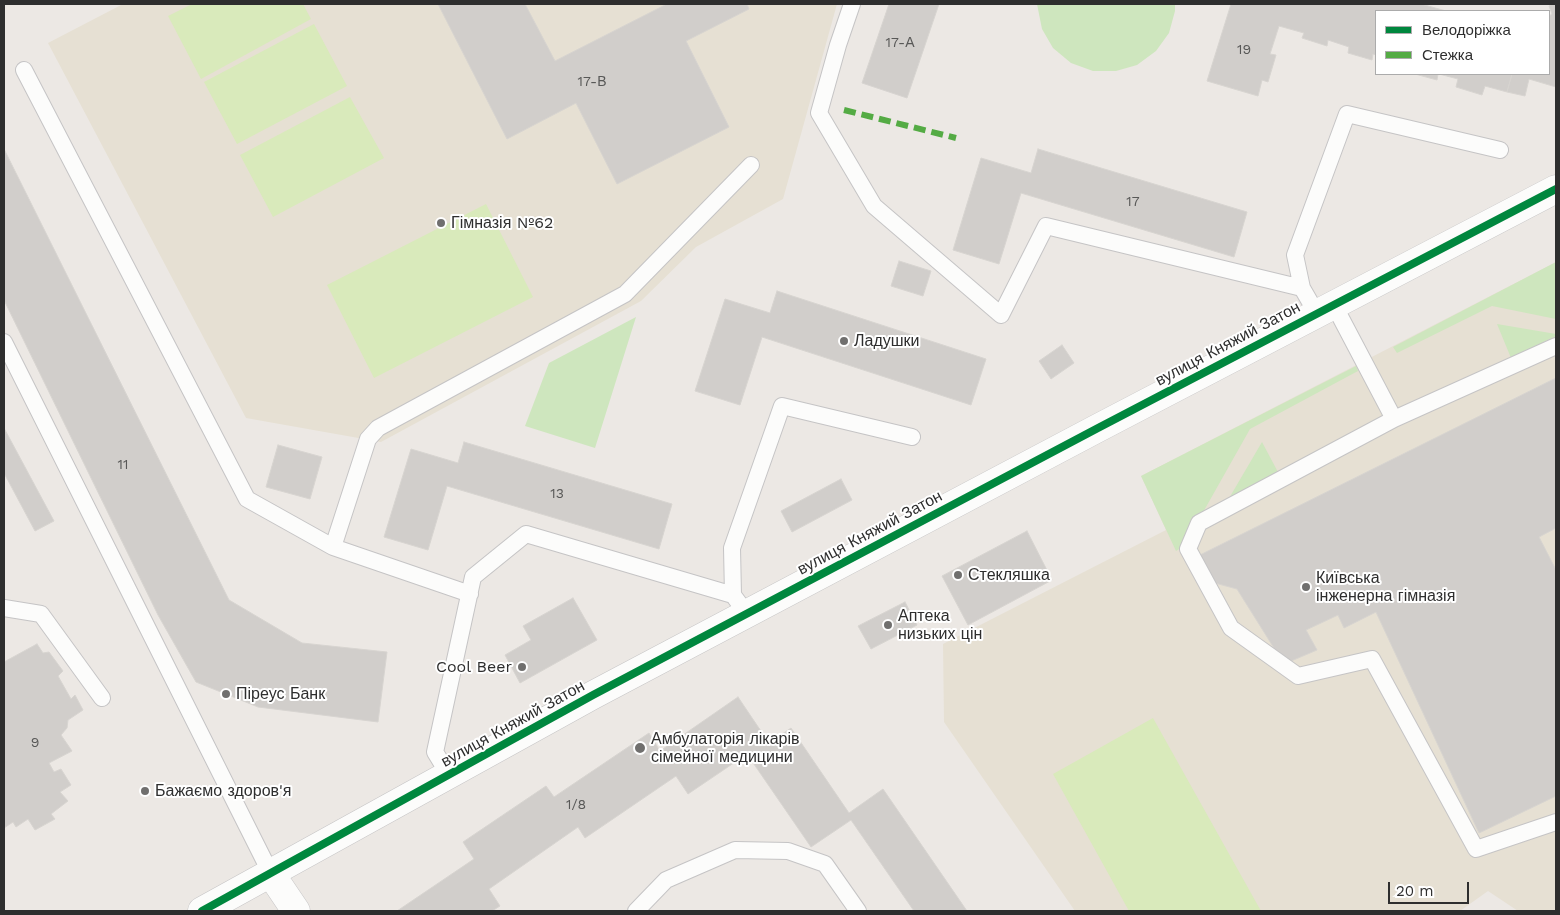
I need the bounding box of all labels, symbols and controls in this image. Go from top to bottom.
legend [1375,10,1550,75]
text: Велодоріжка [1422,21,1511,39]
house number: 17-А [885,35,915,51]
house number: 19 [1237,42,1251,58]
text: Стежка [1422,46,1473,64]
house number: 17-В [577,74,607,90]
house number: 17 [1126,194,1140,210]
place label: Гімназія №62 [451,213,553,233]
marker: Гімназія №62 [435,217,447,229]
street label: вулиця Княжий Затон [1152,298,1304,390]
place label: Ладушки [854,331,920,351]
marker: Ладушки [838,335,850,347]
house number: 11 [118,457,128,473]
house number: 13 [550,486,564,502]
street label: вулиця Княжий Затон [794,487,946,579]
place label: Стекляшка [968,565,1050,585]
place label: Київська інженерна гімназія [1316,568,1455,606]
marker: Стекляшка [952,569,964,581]
marker: Київська інженерна гімназія [1300,581,1312,593]
place label: Аптека низьких цін [898,606,982,644]
marker: Аптека низьких цін [882,619,894,631]
place label: Cool Beer [436,657,512,677]
marker: Cool Beer [516,661,528,673]
street label: вулиця Княжий Затон [438,677,588,771]
place label: Піреус Банк [236,684,325,704]
marker: Піреус Банк [220,688,232,700]
place label: Амбулаторія лікарів сімейної медицини [651,729,800,767]
house number: 9 [31,735,39,751]
marker: Амбулаторія лікарів сімейної медицини [633,741,647,755]
place label: Бажаємо здоров'я [155,781,291,801]
marker: Бажаємо здоров'я [139,785,151,797]
house number: 1/8 [566,797,586,813]
scale bar [1390,872,1471,904]
text: 20 m [1396,882,1434,900]

